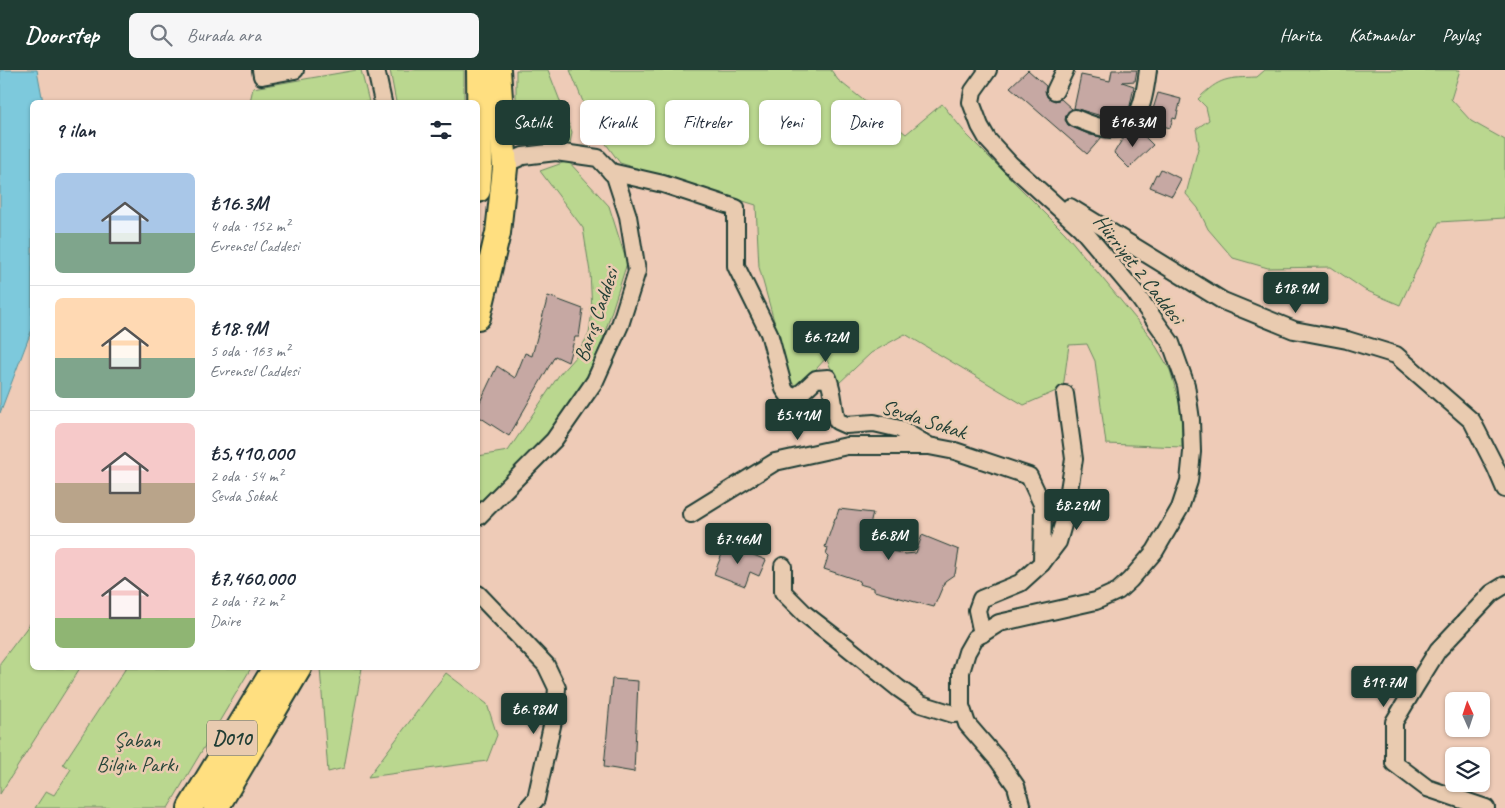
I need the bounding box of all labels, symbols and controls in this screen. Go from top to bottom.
search box [129,13,479,58]
text: Doorstep [25,20,99,50]
icon: search [147,21,175,49]
text: Burada ara [187,23,261,47]
text: Harita [1280,24,1321,46]
text: Katmanlar [1349,24,1414,46]
text: Paylaş [1442,24,1480,46]
chip: Satılık [495,100,570,145]
chip: Kiralık [580,100,655,145]
chip: Filtreler [665,100,749,145]
chip: Yeni [759,100,821,145]
chip: Daire [831,100,901,145]
pin: ₺16.3M [1092,106,1174,148]
text: ₺16.3M [1111,112,1155,132]
icon: filters [427,116,455,144]
text: 9 ilan [55,117,95,143]
text: ₺16.3M [210,190,268,216]
icon: home [95,193,155,253]
street label: Hürriyet 2 Caddesi [1088,209,1192,332]
text: 4 oda · 152 m² [210,216,290,236]
text: Evrensel Caddesi [210,236,299,256]
street label: Barış Caddesi [568,262,625,365]
pin: ₺18.9M [1255,272,1337,314]
text: ₺18.9M [1274,278,1318,298]
text: ₺18.9M [210,315,267,341]
icon: home [95,318,155,378]
pin: ₺6.12M [785,320,867,363]
text: ₺6.12M [804,327,848,347]
text: 5 oda · 163 m² [210,341,290,361]
text: Evrensel Caddesi [210,361,299,381]
street label: Sevda Sokak [878,393,972,446]
pin: ₺5.41M [757,398,839,441]
text: ₺5.41M [776,405,820,425]
text: ₺5,410,000 [210,440,294,466]
icon: home [95,443,155,503]
text: 2 oda · 54 m² [210,466,283,486]
text: Sevda Sokak [210,486,277,506]
pin: ₺8.29M [1036,488,1118,531]
text: ₺8.29M [1055,495,1099,515]
pin: ₺6.8M [854,518,924,561]
pin: ₺7.46M [697,522,779,565]
text: ₺6.8M [871,525,907,545]
text: ₺7.46M [716,529,760,549]
text: ₺7,460,000 [210,565,294,591]
icon: home [95,568,155,628]
text: 2 oda · 72 m² [210,591,283,611]
text: Daire [210,611,240,631]
pin: ₺19.7M [1343,666,1425,708]
text: ₺19.7M [1362,672,1406,692]
pin: ₺6.98M [493,692,575,735]
north arrow [1445,692,1490,738]
map controls [1445,692,1490,792]
text: ₺6.98M [512,699,556,719]
road number: D010 [207,720,257,756]
park label: Şaban Bilgin Parkı [96,727,179,777]
button: layers [1445,747,1490,792]

